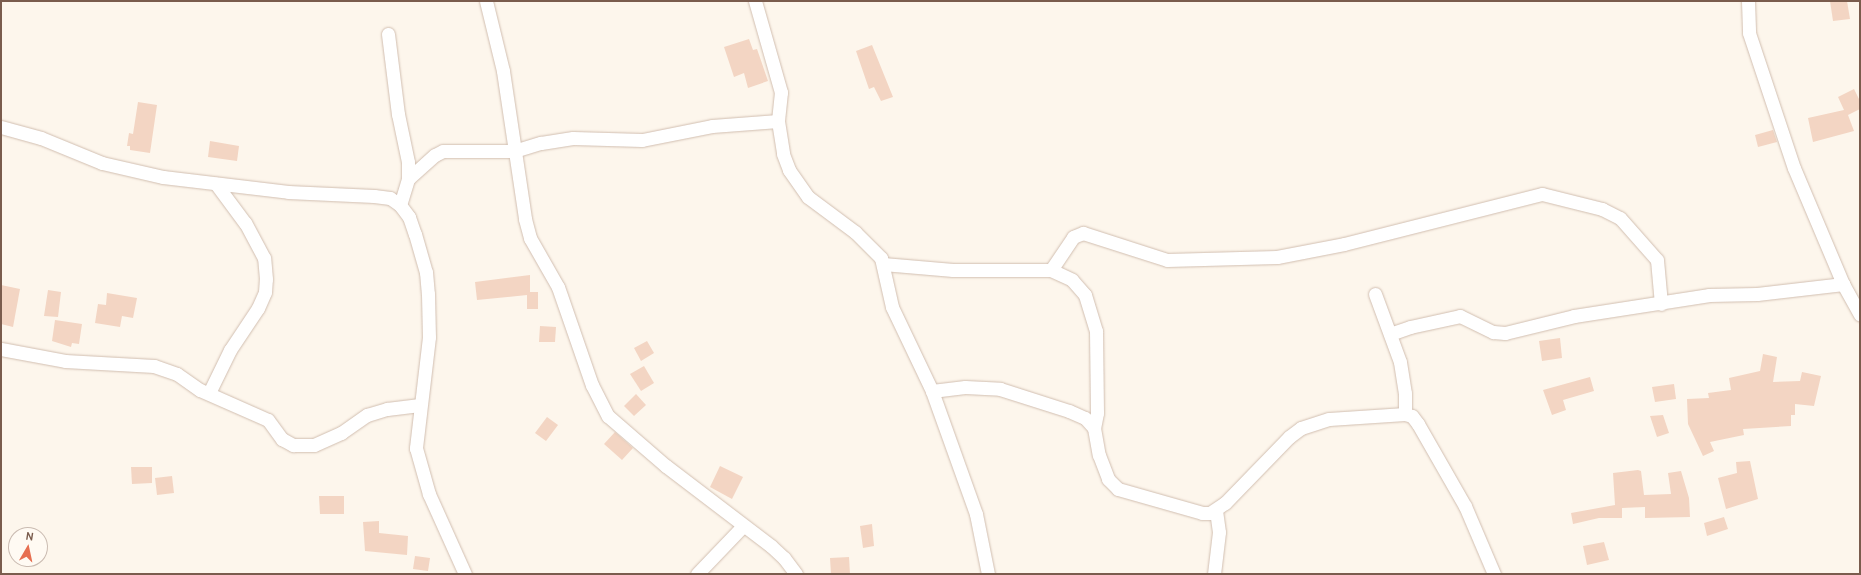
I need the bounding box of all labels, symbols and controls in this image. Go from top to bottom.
north arrow [8,527,48,567]
text: N [25,529,35,544]

